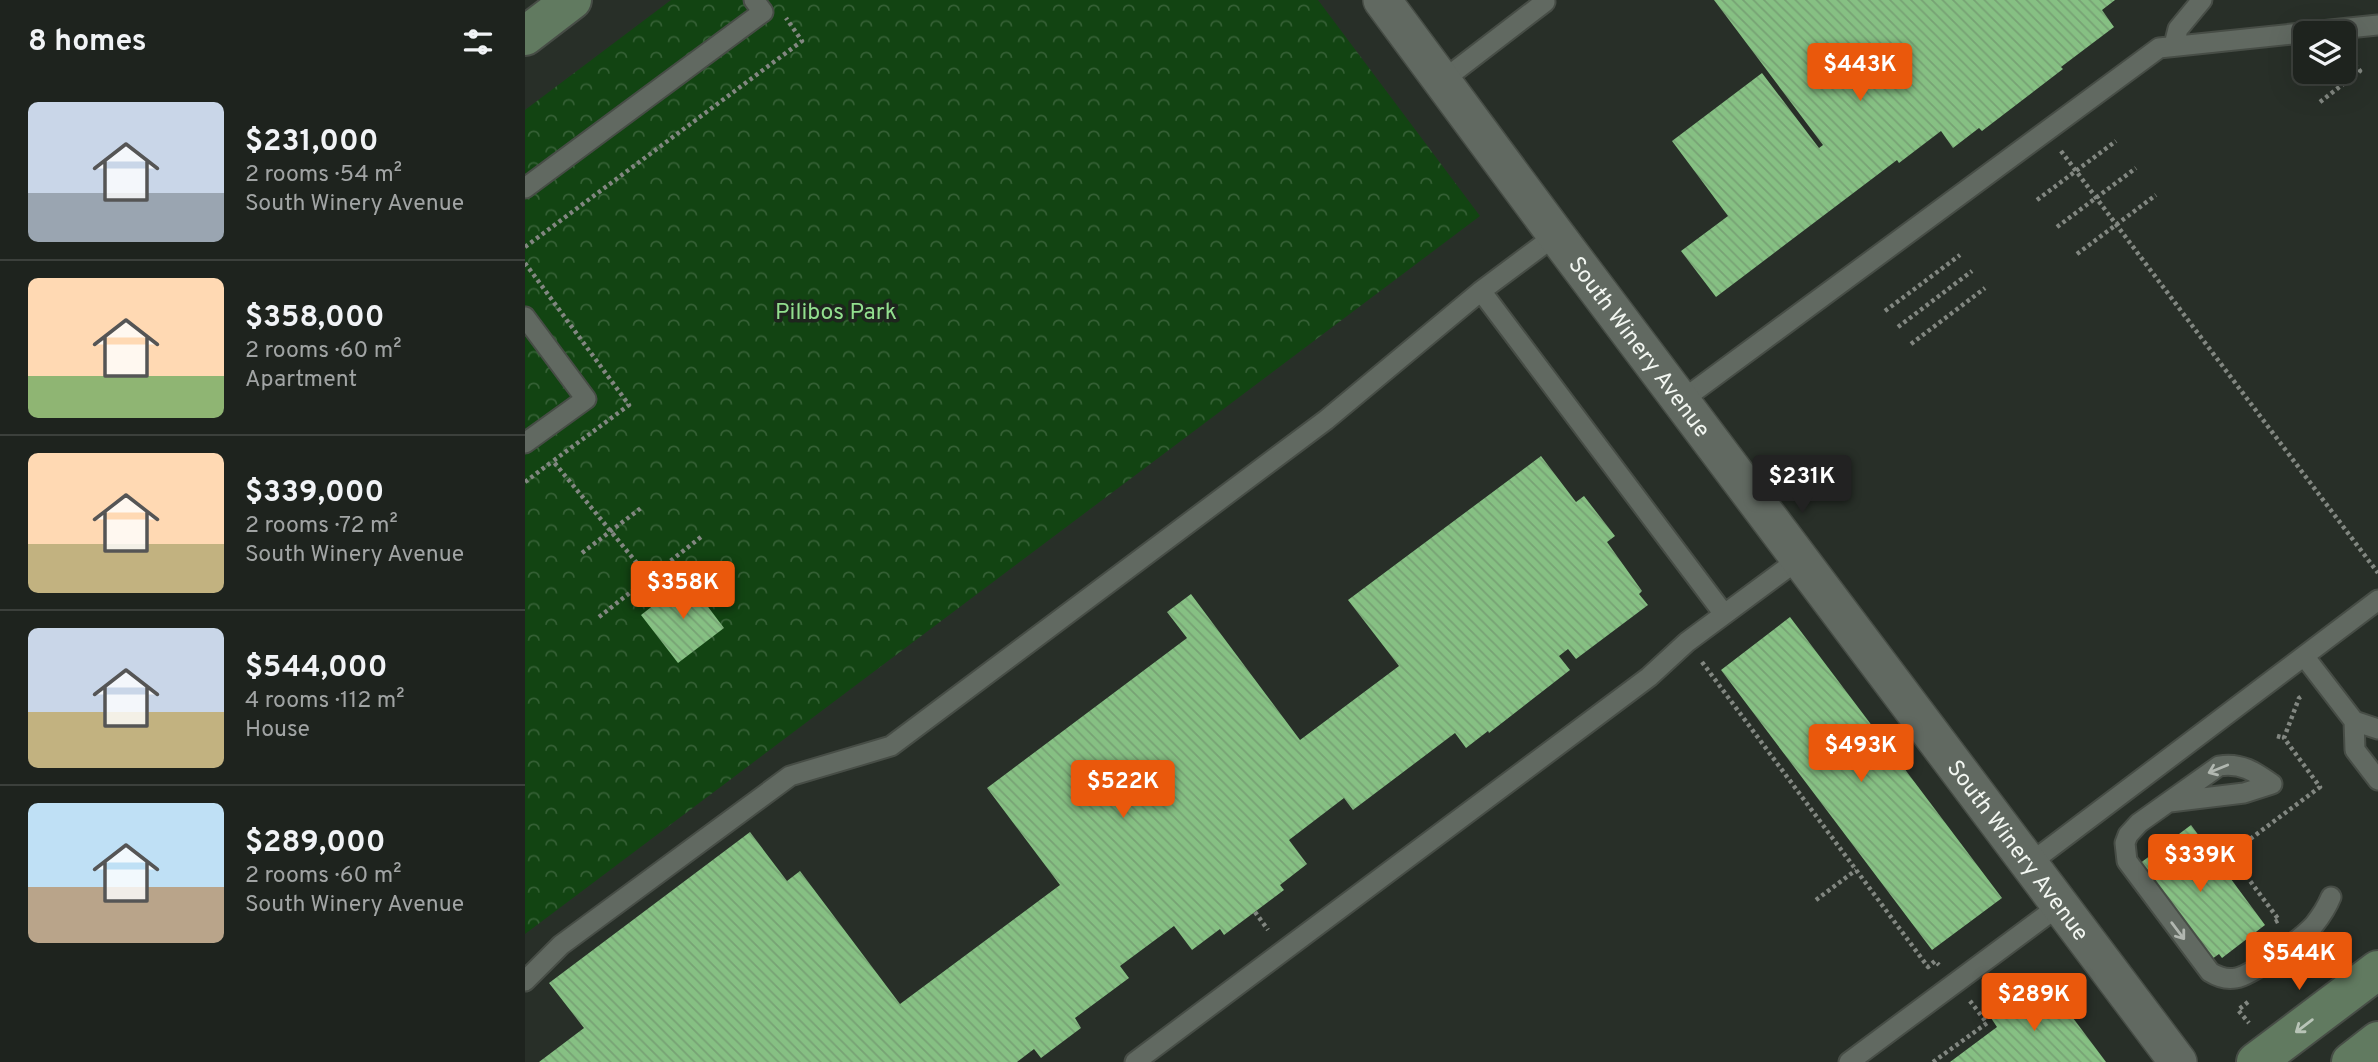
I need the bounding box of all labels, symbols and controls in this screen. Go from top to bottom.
map controls [2293,21,2356,84]
button: layers [2293,21,2356,84]
icon: filters [459,23,497,61]
text: 8 homes [28,24,147,61]
pin: $443K [1811,43,1909,103]
text: $443K [1823,51,1897,80]
text: $231,000 [245,124,379,161]
icon: home [84,130,168,214]
text: 2 rooms · 54 m² [245,161,402,190]
text: South Winery Avenue [245,190,464,219]
street label: South Winery Avenue [1560,252,1715,444]
park label: Pilibos Park [775,299,897,328]
text: $358,000 [245,300,384,337]
icon: home [84,306,168,390]
text: 2 rooms · 60 m² [245,337,402,366]
text: Apartment [245,366,357,395]
pin: $231K [1753,456,1851,515]
text: $231K [1768,463,1836,492]
text: $339,000 [245,475,384,512]
icon: home [84,481,168,565]
text: 2 rooms · 72 m² [245,512,398,541]
text: South Winery Avenue [245,541,464,570]
pin: $358K [634,562,732,621]
text: $358K [647,569,719,598]
text: $544,000 [245,650,387,687]
icon: home [84,656,168,740]
text: 4 rooms · 112 m² [245,687,405,716]
text: House [245,716,310,745]
pin: $493K [1812,724,1910,784]
text: $493K [1825,732,1897,761]
street label: South Winery Avenue [1939,755,2094,948]
pin: $522K [1074,760,1172,820]
one-way arrow [2208,763,2230,776]
text: $522K [1087,768,1159,797]
text: $289,000 [245,825,386,862]
icon: home [84,831,168,915]
pin: $339K [2151,834,2249,894]
text: $339K [2164,842,2236,871]
text: 2 rooms · 60 m² [245,862,402,891]
text: South Winery Avenue [245,891,464,920]
one-way arrow [2171,921,2186,939]
pin: $544K [2250,932,2348,992]
text: $544K [2262,940,2336,969]
pin: $289K [1985,974,2083,1033]
text: $289K [1998,981,2070,1010]
one-way arrow [2295,1019,2314,1033]

